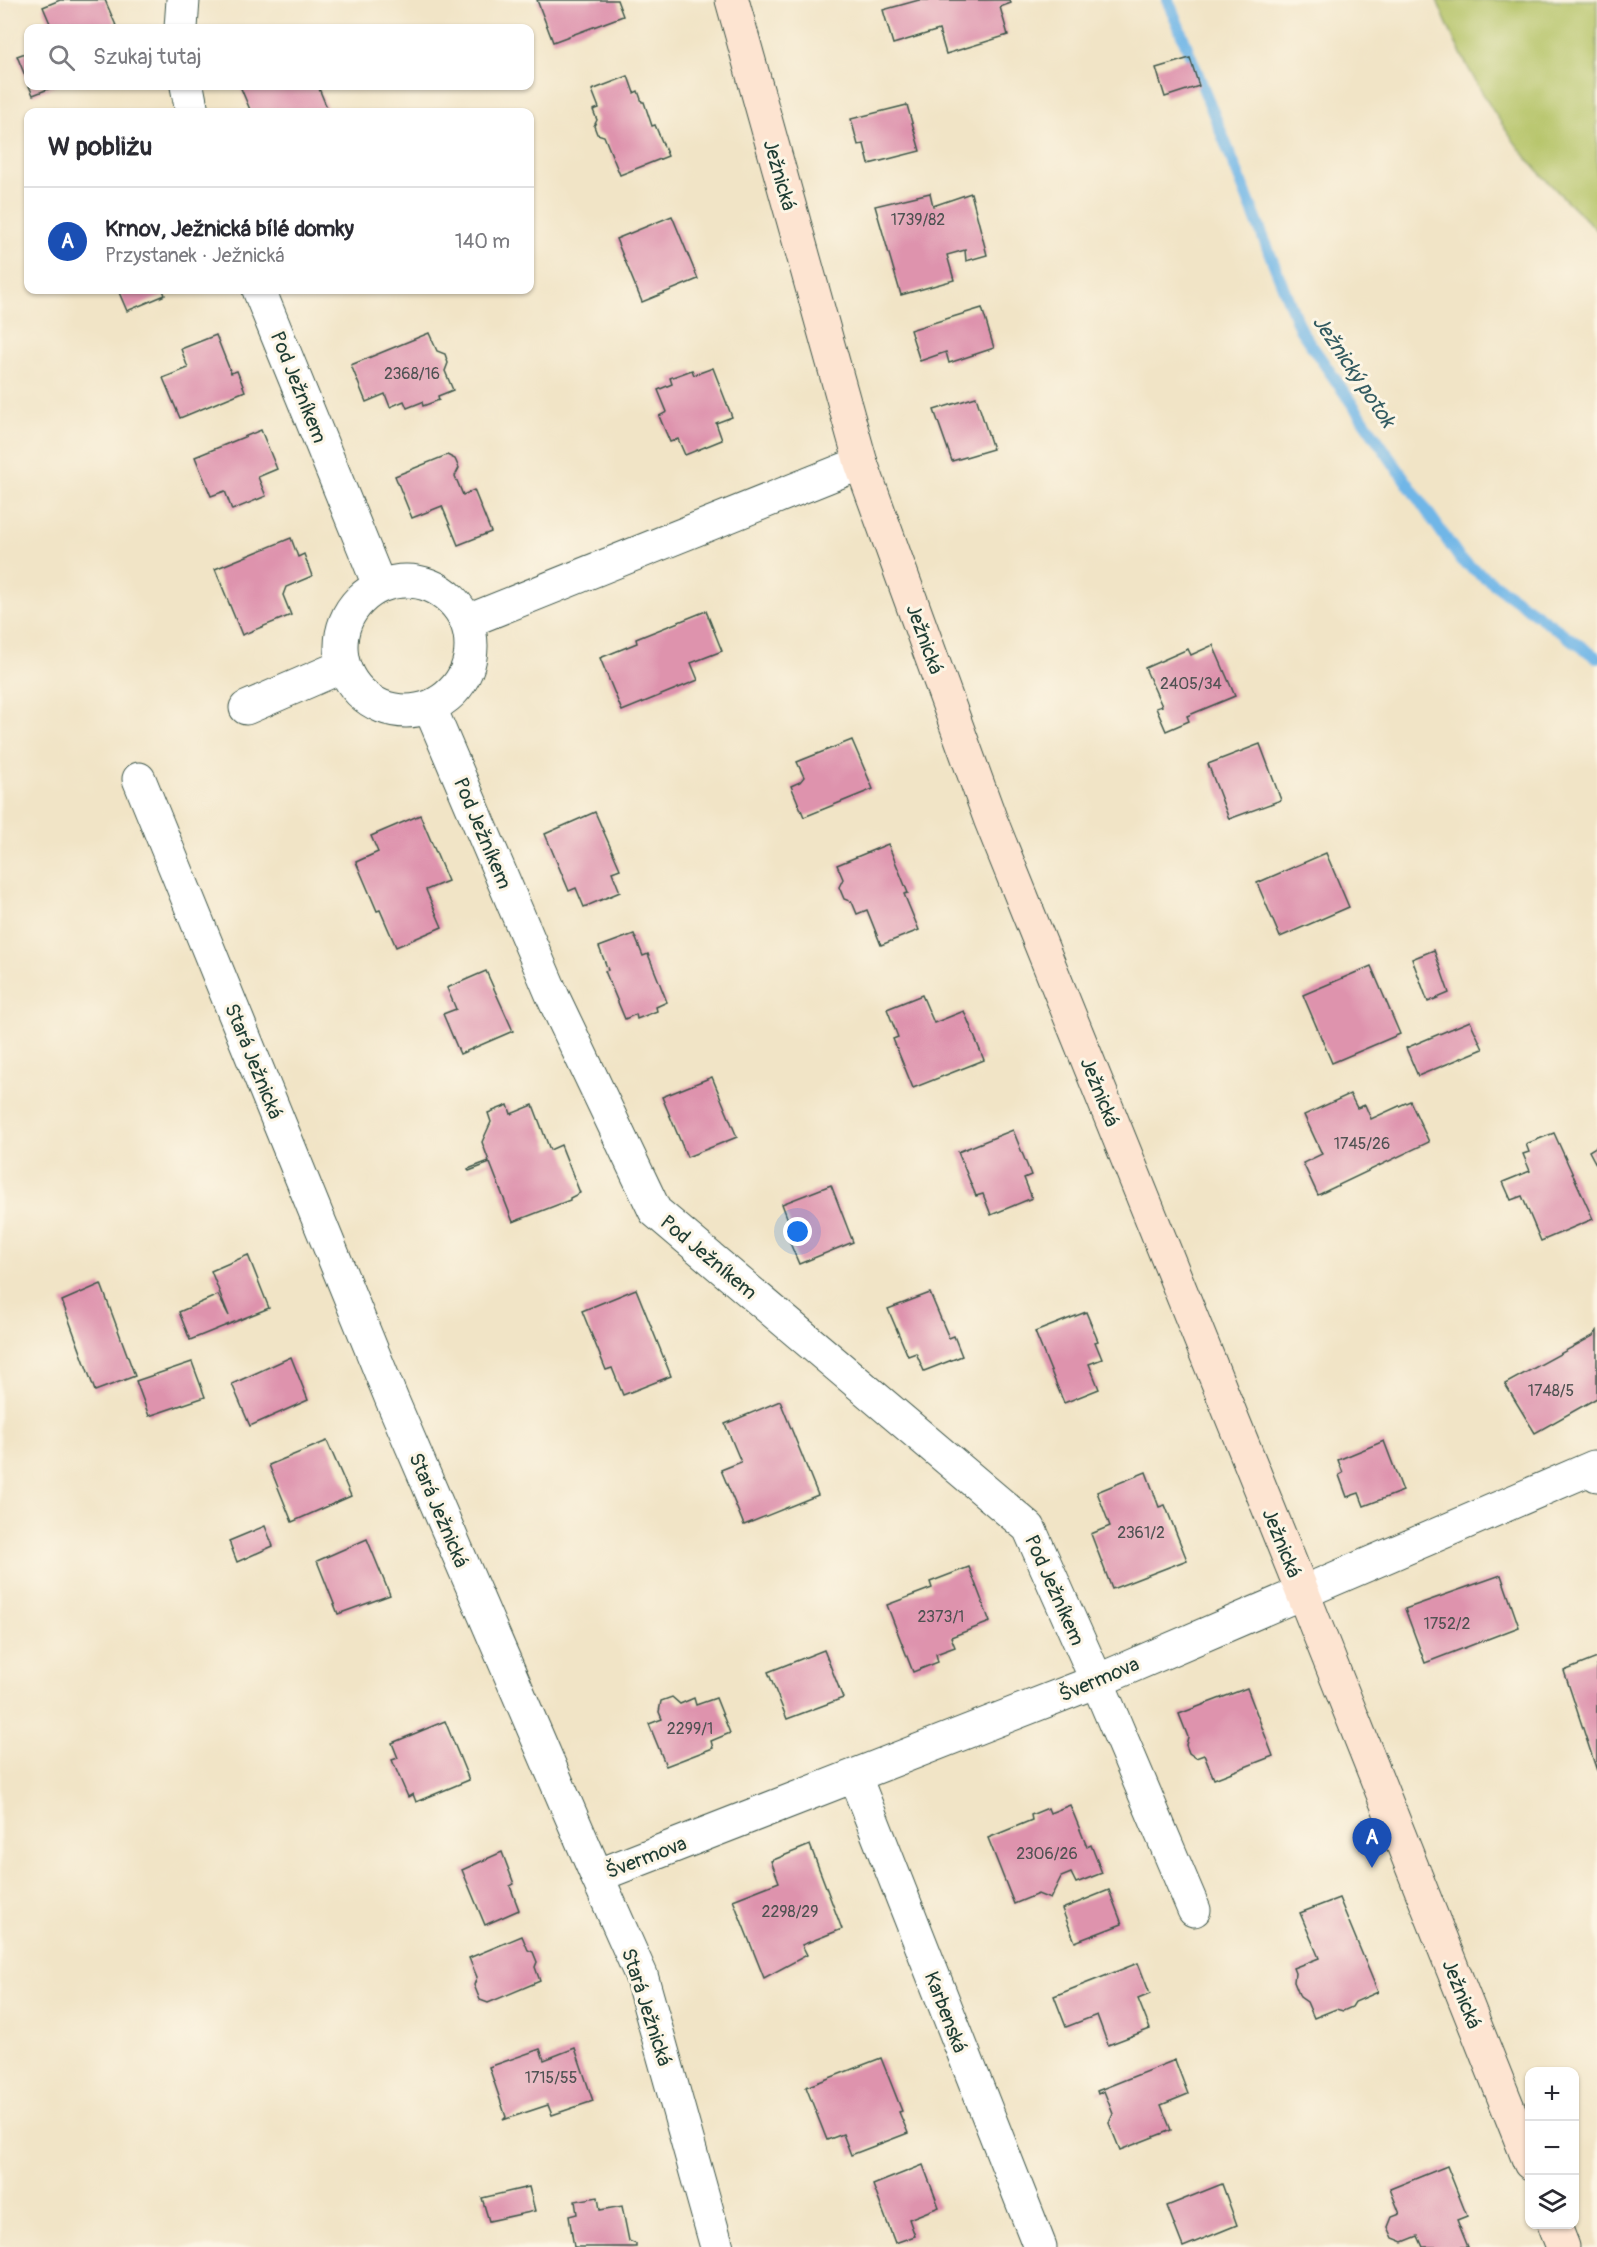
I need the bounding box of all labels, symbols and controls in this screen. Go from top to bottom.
search box [24,24,534,90]
icon: search [45,41,78,74]
text: Szukaj tutaj [93,43,202,71]
text: W pobliżu [48,131,152,163]
street label: Ježnická [757,137,802,213]
house number: 1739/82 [891,210,945,230]
text: Krnov, Ježnická bílé domky [105,215,354,243]
text: A [61,229,74,254]
text: 140 m [455,229,510,254]
text: Przystanek · Ježnická [105,243,285,268]
water label: Ježnický potok [1306,310,1402,434]
street label: Pod Ježníkem [265,328,332,447]
house number: 2368/16 [384,364,440,384]
street label: Ježnická [900,601,949,678]
house number: 2405/34 [1160,674,1222,694]
street label: Pod Ježníkem [448,774,517,893]
street label: Stará Ježnická [219,1000,288,1123]
street label: Ježnická [1074,1054,1125,1131]
house number: 1745/26 [1334,1134,1390,1154]
street label: Pod Ježníkem [655,1210,762,1305]
your location [783,1217,812,1246]
house number: 1748/5 [1528,1381,1574,1401]
street label: Stará Ježnická [403,1449,474,1571]
street label: Ježnická [1256,1505,1307,1582]
house number: 2361/2 [1117,1523,1165,1543]
street label: Pod Ježníkem [1019,1531,1090,1649]
house number: 2373/1 [918,1607,964,1627]
house number: 1752/2 [1423,1614,1471,1634]
street label: Švermova [1055,1651,1143,1707]
house number: 2299/1 [667,1719,713,1739]
pin: A [1352,1818,1392,1868]
street label: Švermova [602,1830,690,1884]
house number: 2306/26 [1016,1844,1078,1864]
house number: 2298/29 [761,1902,819,1922]
street label: Stará Ježnická [616,1945,677,2069]
street label: Ježnická [1436,1956,1487,2033]
street label: Karbenská [919,1968,972,2056]
map controls [1525,2067,1579,2229]
button: + [1525,2067,1579,2121]
house number: 1715/55 [525,2068,577,2088]
button: − [1525,2121,1579,2175]
button: layers [1525,2175,1579,2229]

